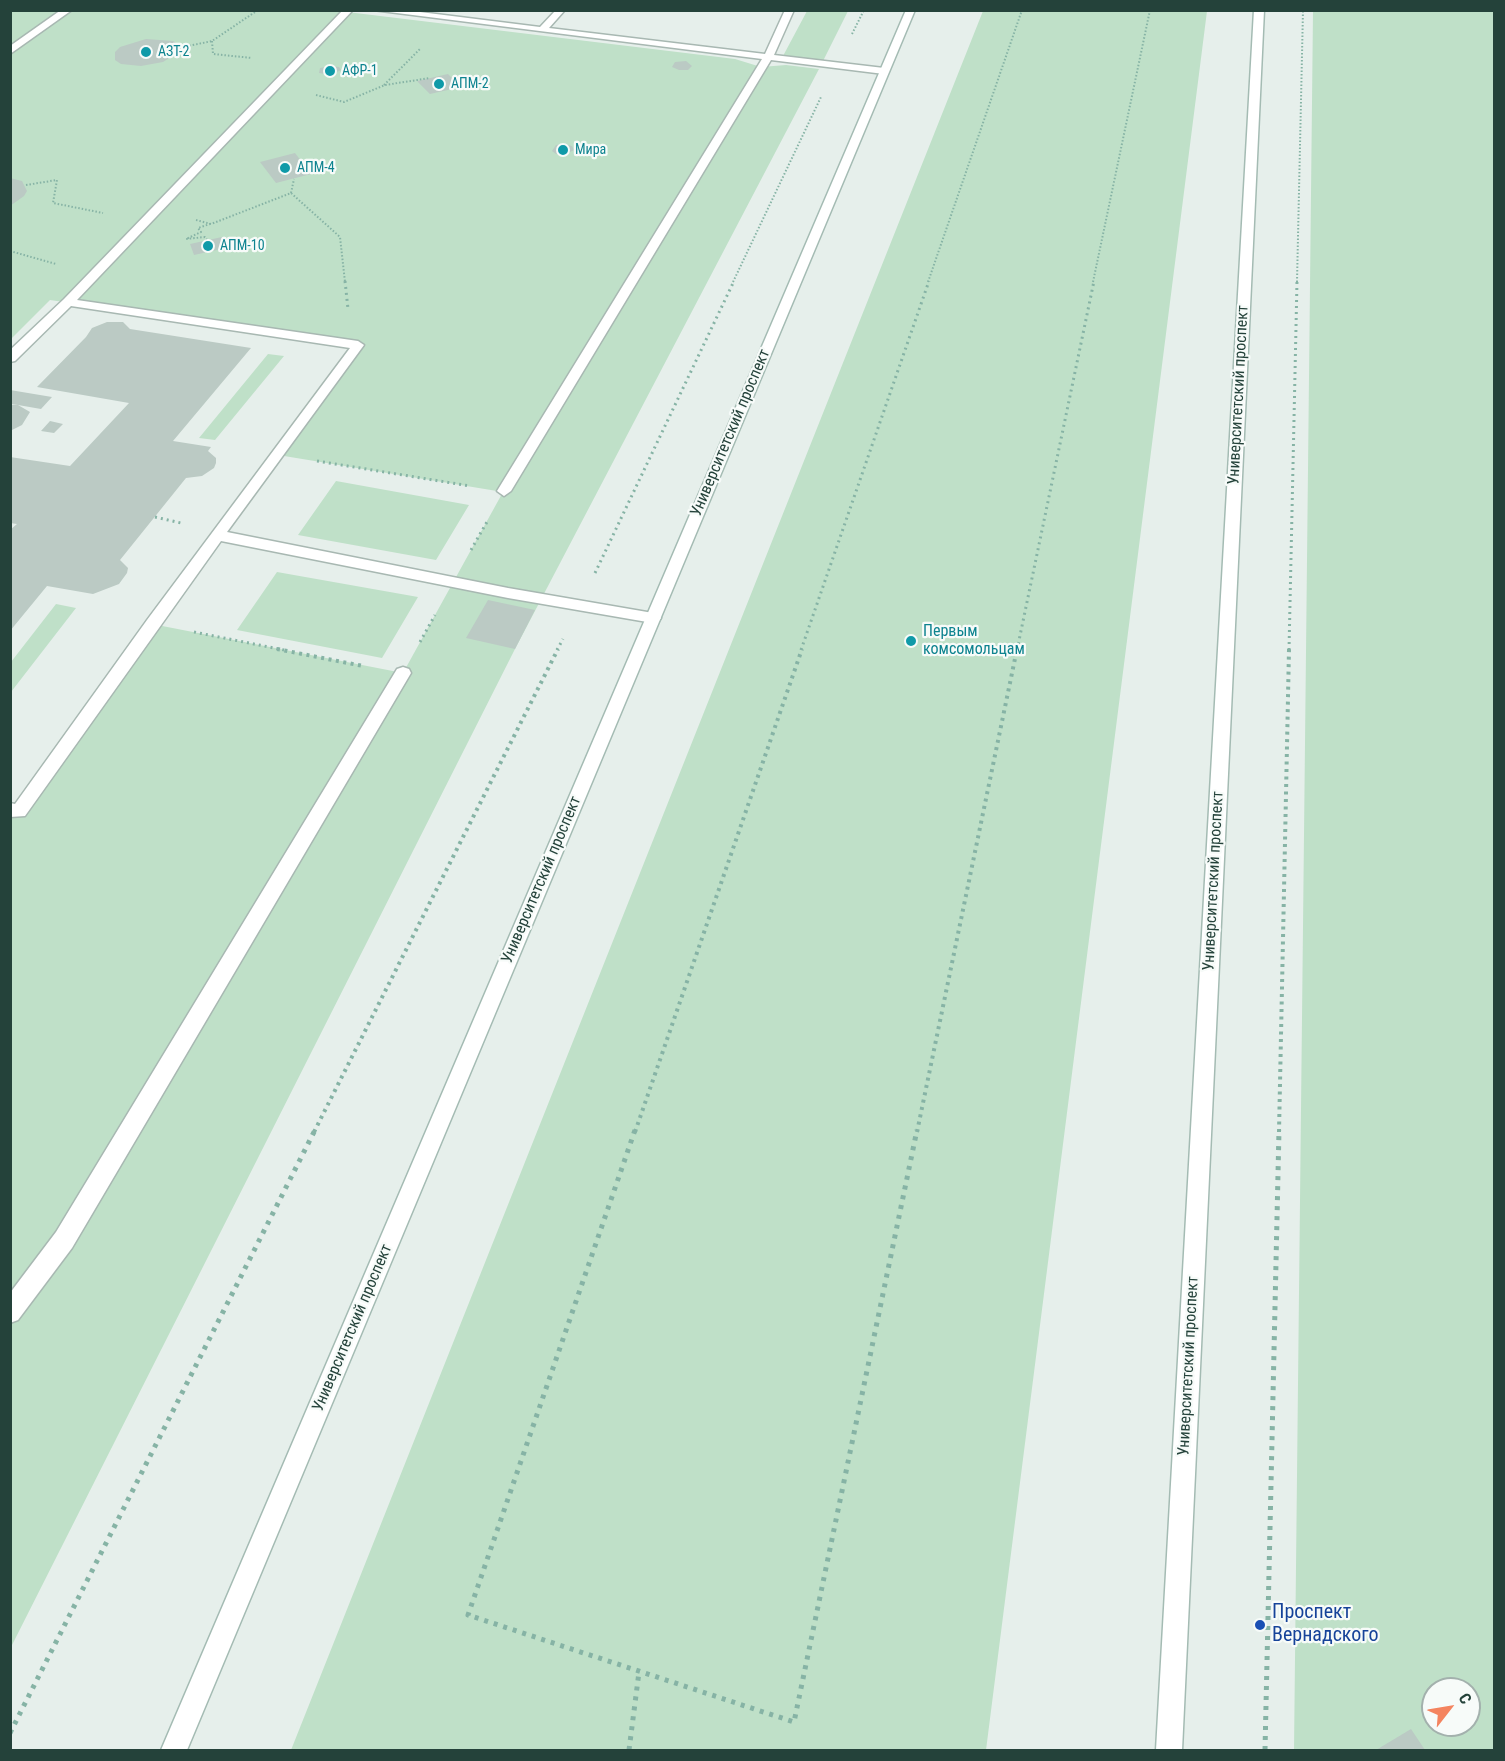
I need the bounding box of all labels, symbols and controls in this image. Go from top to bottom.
place label: АЗТ-2 [158,44,189,60]
marker: АЗТ-2 [139,45,153,59]
place label: АФР-1 [342,63,378,79]
marker: АФР-1 [323,64,337,78]
place label: АПМ-2 [451,76,489,92]
marker: АПМ-2 [432,77,446,91]
place label: Мира [575,142,606,158]
marker: Мира [556,143,570,157]
place label: АПМ-4 [297,160,335,176]
marker: АПМ-4 [278,161,292,175]
place label: АПМ-10 [220,238,265,254]
marker: АПМ-10 [201,239,215,253]
street label: Университетский проспект [1225,305,1253,485]
street label: Университетский проспект [687,347,775,519]
place label: Первым комсомольцам [923,622,1025,660]
marker: Первым комсомольцам [904,634,918,648]
street label: Университетский проспект [1200,791,1228,971]
street label: Университетский проспект [498,794,586,966]
street label: Университетский проспект [309,1242,397,1414]
street label: Университетский проспект [1175,1276,1203,1456]
place label: Проспект Вернадского [1272,1601,1379,1648]
marker: Проспект Вернадского [1253,1618,1267,1632]
north arrow [1421,1677,1481,1737]
text: С [1455,1690,1476,1707]

